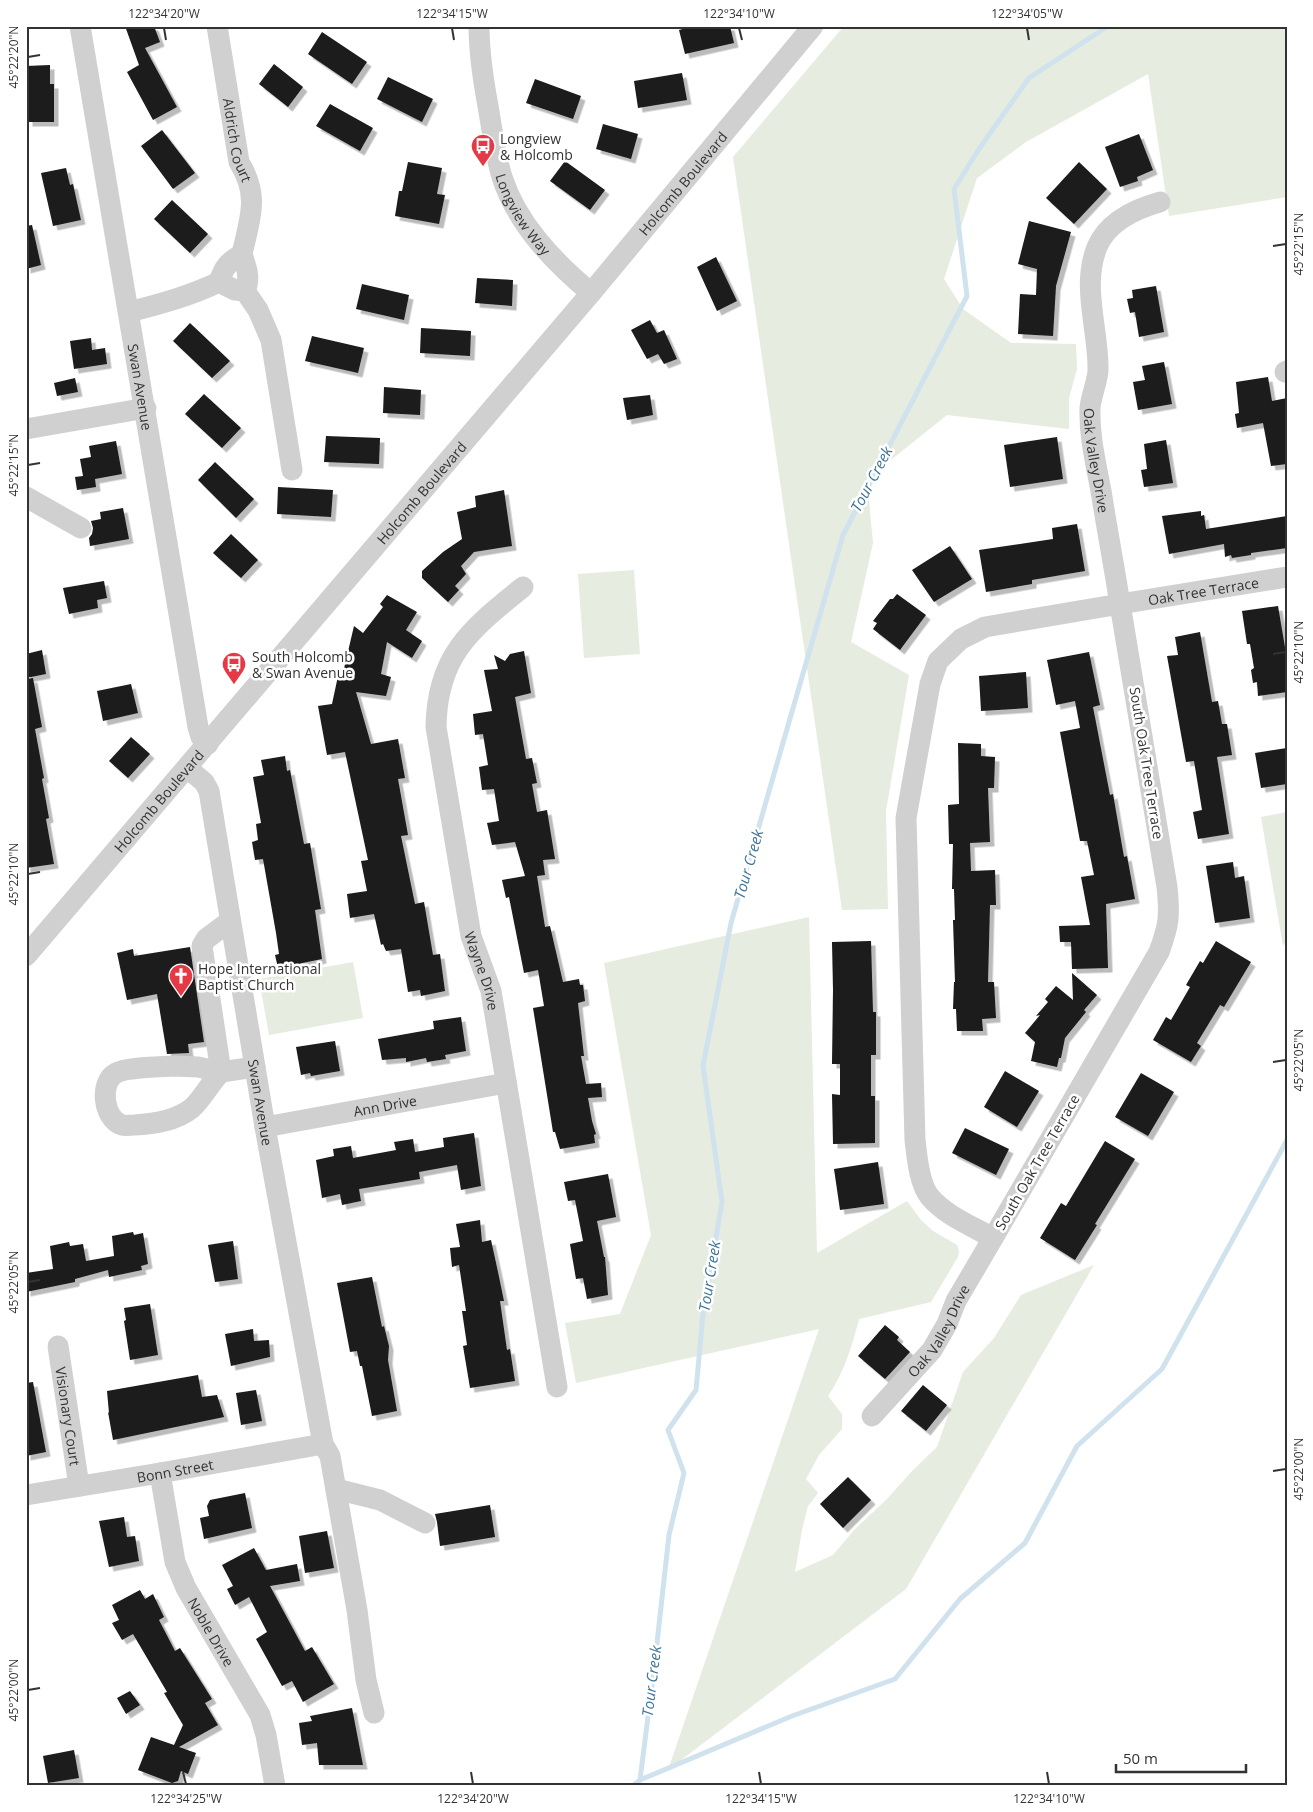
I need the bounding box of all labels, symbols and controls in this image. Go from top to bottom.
text: 122°34'20"W [128,5,200,22]
text: 122°34'15"W [416,5,488,22]
text: 122°34'10"W [703,5,775,22]
text: 122°34'05"W [991,5,1063,22]
text: 45°22'20"N [5,26,22,88]
street label: Aldrich Court [219,97,257,184]
street label: Holcomb Boulevard [634,127,731,239]
place label: Longview & Holcomb [500,129,573,164]
bus stop icon: Longview & Holcomb [470,133,496,167]
street label: Longview Way [492,171,556,260]
text: 45°22'15"N [1290,213,1307,275]
street label: Swan Avenue [124,342,157,432]
street label: Oak Valley Drive [1080,408,1114,514]
text: 45°22'15"N [5,434,22,496]
street label: Holcomb Boulevard [372,437,470,548]
water label: Tour Creek [845,442,897,515]
street label: Oak Tree Terrace [1146,572,1260,609]
text: 45°22'10"N [1290,621,1307,683]
place label: South Holcomb & Swan Avenue [252,647,353,682]
bus stop icon: South Holcomb & Swan Avenue [221,651,247,685]
street label: South Oak Tree Terrace [1126,686,1168,841]
street label: Holcomb Boulevard [109,745,207,856]
water label: Tour Creek [729,826,768,901]
text: 45°22'10"N [5,843,22,905]
street label: Wayne Drive [461,929,504,1012]
place label: Hope International Baptist Church [198,959,321,994]
church icon: Hope International Baptist Church [168,963,194,997]
text: 45°22'05"N [1290,1029,1307,1091]
street label: Swan Avenue [244,1058,278,1147]
street label: Ann Drive [352,1090,418,1120]
street label: South Oak Tree Terrace [990,1091,1084,1233]
water label: Tour Creek [694,1239,725,1313]
text: 45°22'05"N [5,1251,22,1313]
street label: Oak Valley Drive [903,1281,973,1381]
street label: Visionary Court [52,1365,85,1467]
text: 45°22'00"N [1290,1438,1307,1500]
street label: Bonn Street [135,1454,215,1486]
street label: Noble Drive [184,1594,239,1670]
water label: Tour Creek [637,1644,665,1718]
text: 45°22'00"N [5,1659,22,1721]
scale bar [1116,1742,1246,1774]
text: 50 m [1123,1748,1158,1768]
text: 122°34'25"W [150,1790,222,1807]
text: 122°34'20"W [437,1790,509,1807]
text: 122°34'15"W [725,1790,797,1807]
text: 122°34'10"W [1013,1790,1085,1807]

